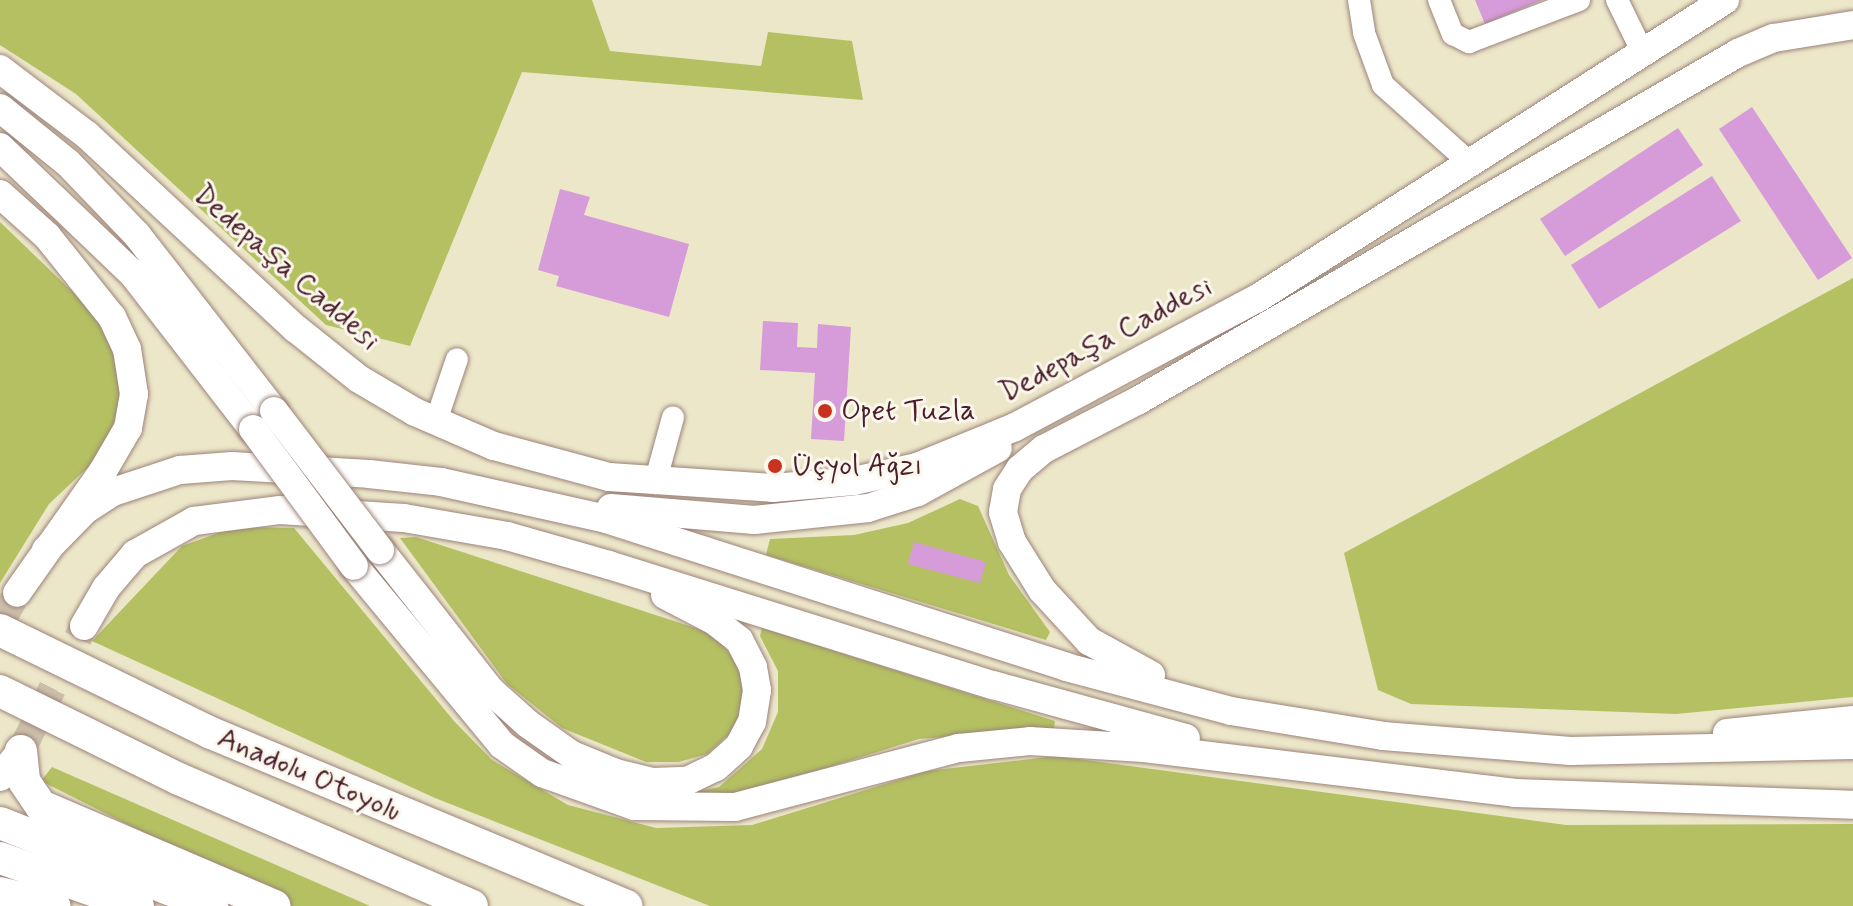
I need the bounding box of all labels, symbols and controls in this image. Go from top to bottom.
street label: Dedepaşa Caddesi [185,177,387,359]
street label: Dedepaşa Caddesi [993,269,1219,411]
place label: Opet Tuzla [841,393,968,429]
marker: Opet Tuzla [816,402,834,420]
place label: Üçyol Ağzı [791,448,923,484]
marker: Üçyol Ağzı [766,457,784,475]
street label: Anadolu Otoyolu [211,720,407,830]

